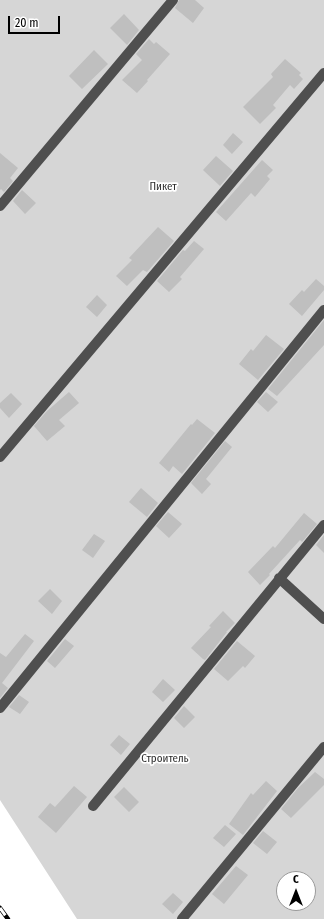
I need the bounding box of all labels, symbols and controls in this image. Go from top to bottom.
scale bar [10,8,62,34]
text: 20 m [15,16,39,30]
park label: Пикет [149,180,177,194]
park label: Строитель [141,752,189,766]
north arrow [276,871,316,911]
text: С [293,873,299,886]

